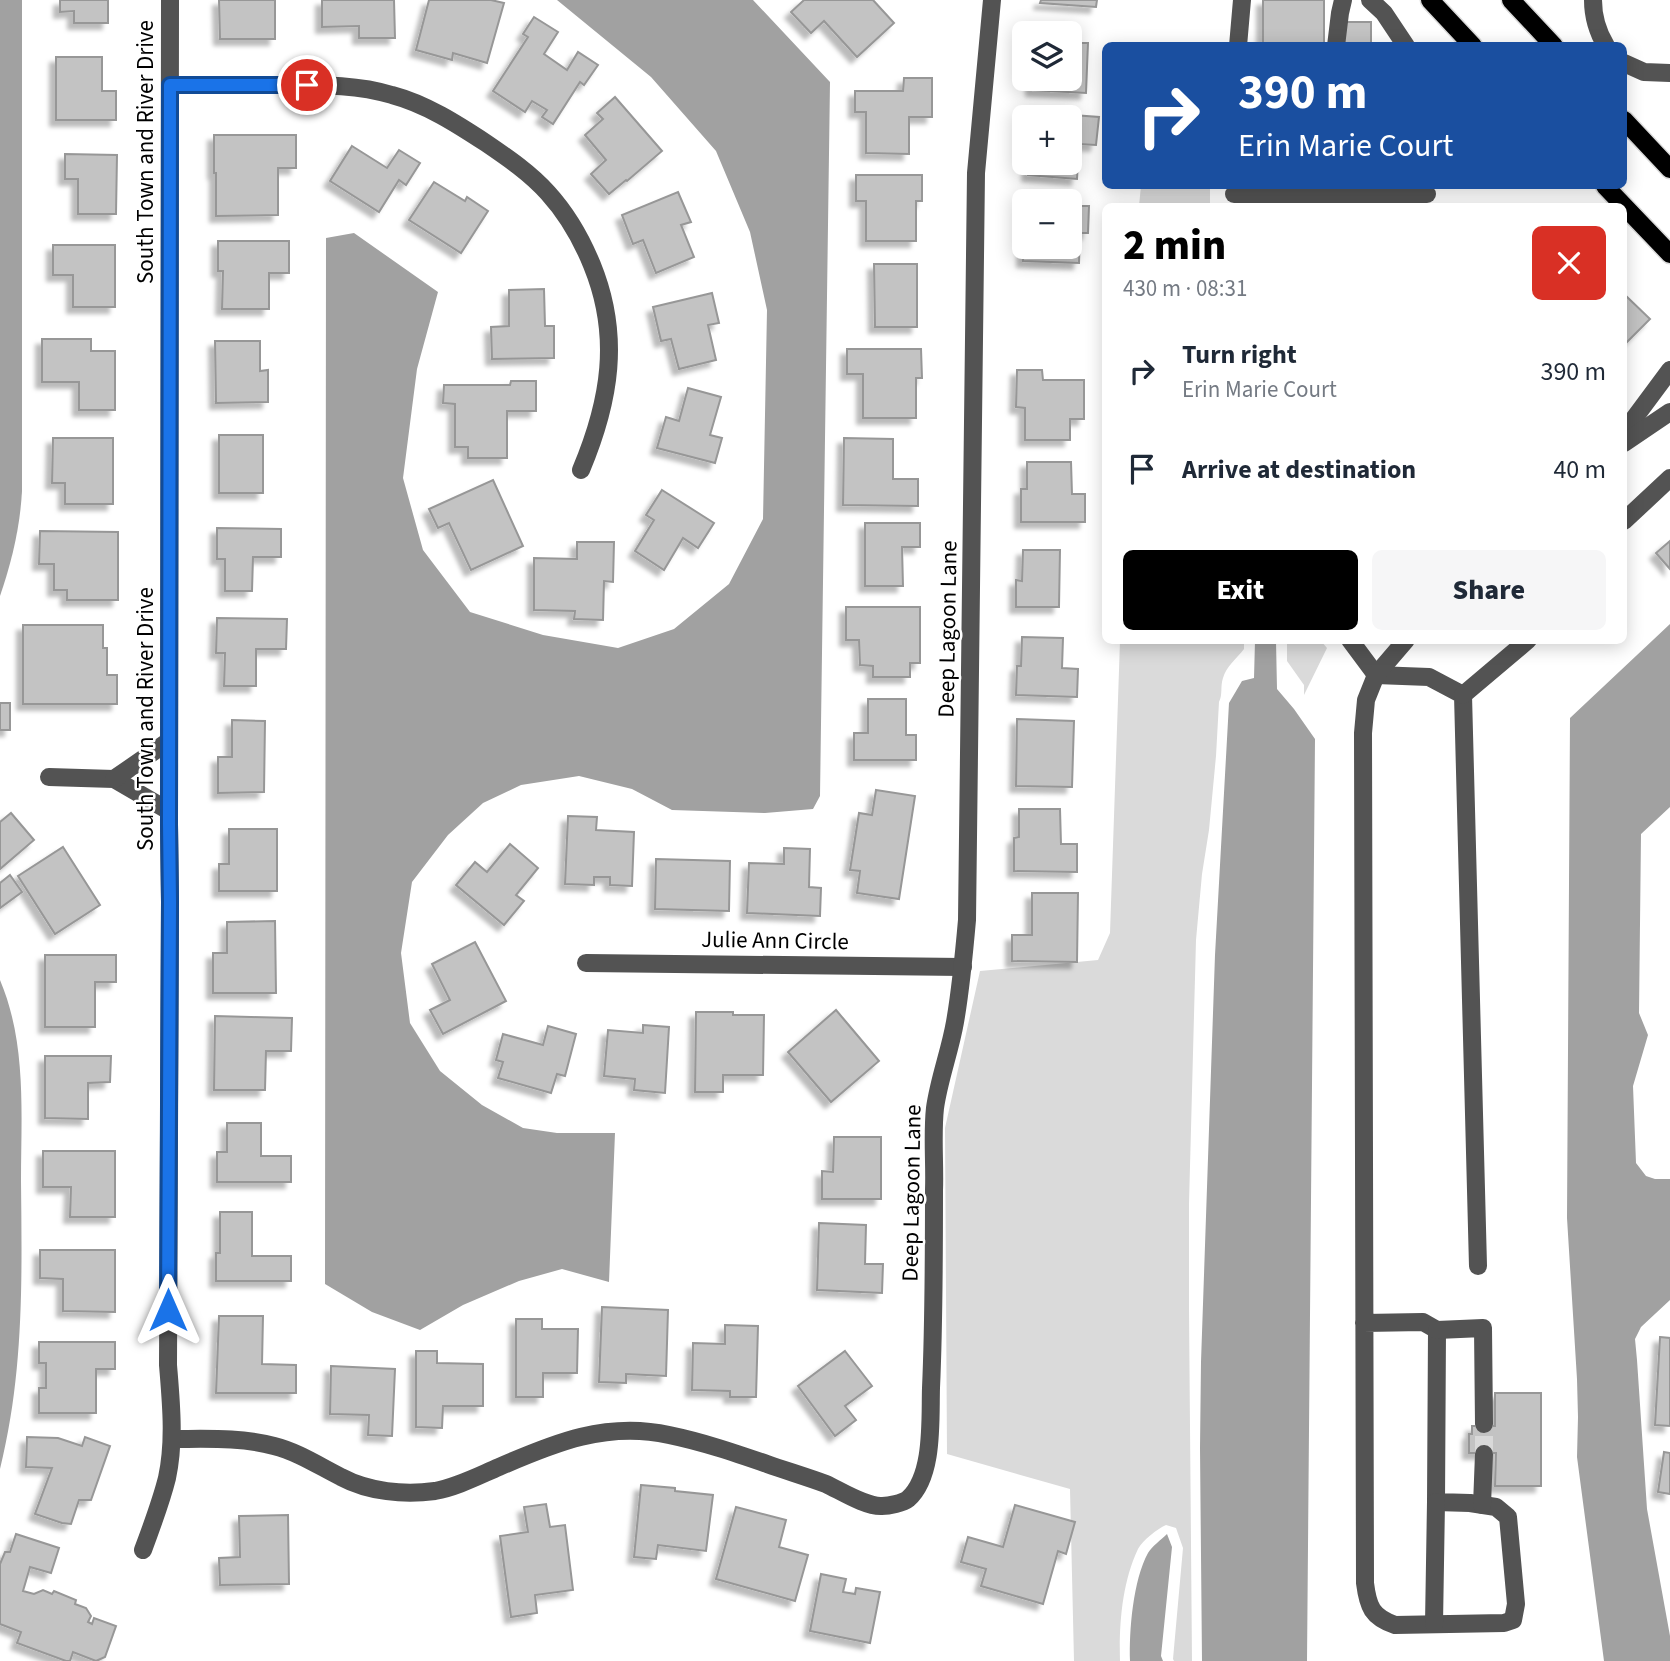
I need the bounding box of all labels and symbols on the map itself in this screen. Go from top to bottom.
street label: South Town and River Drive [129,20,162,284]
pin [277,55,337,115]
street label: Deep Lagoon Lane [929,540,966,718]
street label: South Town and River Drive [129,587,162,851]
street label: Julie Ann Circle [701,923,849,958]
street label: Deep Lagoon Lane [893,1104,930,1282]
position arrow [131,1273,205,1347]

